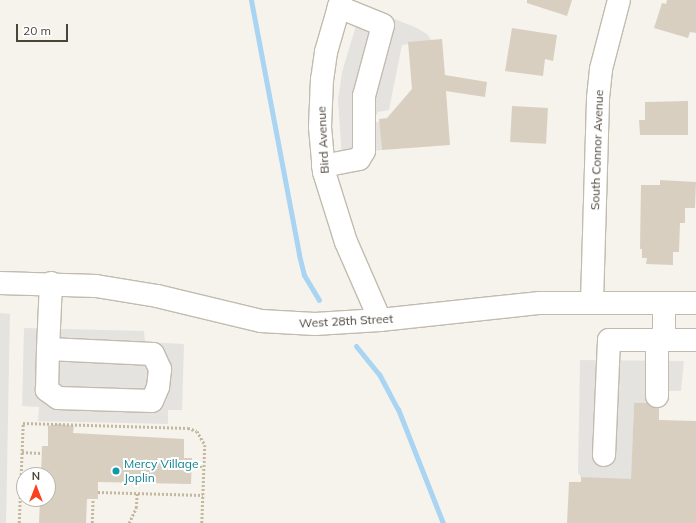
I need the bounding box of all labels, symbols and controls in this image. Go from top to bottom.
scale bar [18,16,70,42]
text: 20 m [23,23,51,38]
street label: South Connor Avenue [588,90,606,210]
street label: Bird Avenue [314,106,332,174]
street label: West 28th Street [299,311,393,331]
place label: Mercy Village Joplin [124,457,199,485]
marker: Mercy Village Joplin [111,466,121,476]
north arrow [16,467,56,507]
text: N [32,469,40,483]

